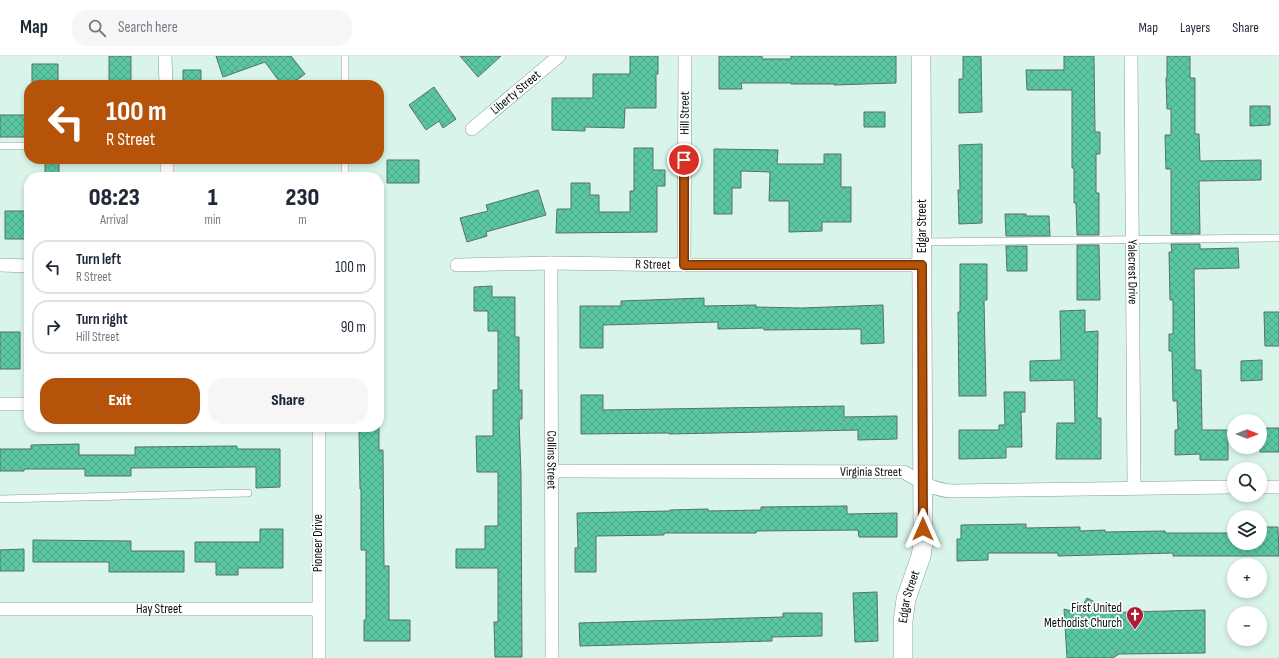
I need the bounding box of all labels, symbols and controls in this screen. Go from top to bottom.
search box [72,10,352,46]
text: Map [20,16,48,39]
icon: search [86,17,108,39]
text: Search here [118,18,178,37]
text: Map [1138,19,1158,36]
text: Layers [1180,19,1210,36]
text: Share [1232,19,1259,36]
street label: Liberty Street [487,67,544,118]
street label: Hill Street [677,91,693,135]
text: 100 m [106,95,167,128]
icon: left [40,96,92,148]
text: R Street [106,129,155,150]
pin [667,143,701,177]
icon: arrive [673,149,695,171]
text: 08:23 [89,183,140,212]
text: 1 [208,183,218,212]
text: 230 [286,183,319,212]
street label: Edgar Street [914,199,930,253]
text: Arrival [100,212,128,228]
text: min [205,212,221,228]
text: m [298,212,307,228]
street label: Yalecrest Drive [1124,240,1141,304]
text: Turn left [76,250,121,269]
icon: left [42,256,64,278]
street label: R Street [635,256,671,273]
text: 100 m [335,258,366,277]
text: R Street [76,269,112,285]
text: Turn right [76,310,128,329]
icon: right [42,316,64,338]
text: 90 m [341,318,366,337]
text: Hill Street [76,329,119,345]
button: Exit [40,378,200,424]
button: Share [208,378,368,424]
north arrow [1227,414,1267,454]
map controls [1227,414,1267,646]
street label: Collins Street [543,431,560,490]
button: search [1227,462,1267,502]
street label: Virginia Street [840,464,902,480]
position arrow [902,508,944,550]
button: layers [1227,510,1267,550]
street label: Pioneer Drive [310,514,326,572]
button: + [1227,558,1267,598]
street label: Edgar Street [895,568,923,624]
place label: First United Methodist Church [1044,600,1122,631]
street label: Hay Street [136,601,182,617]
church icon: First United Methodist Church [1125,605,1145,630]
button: − [1227,606,1267,646]

